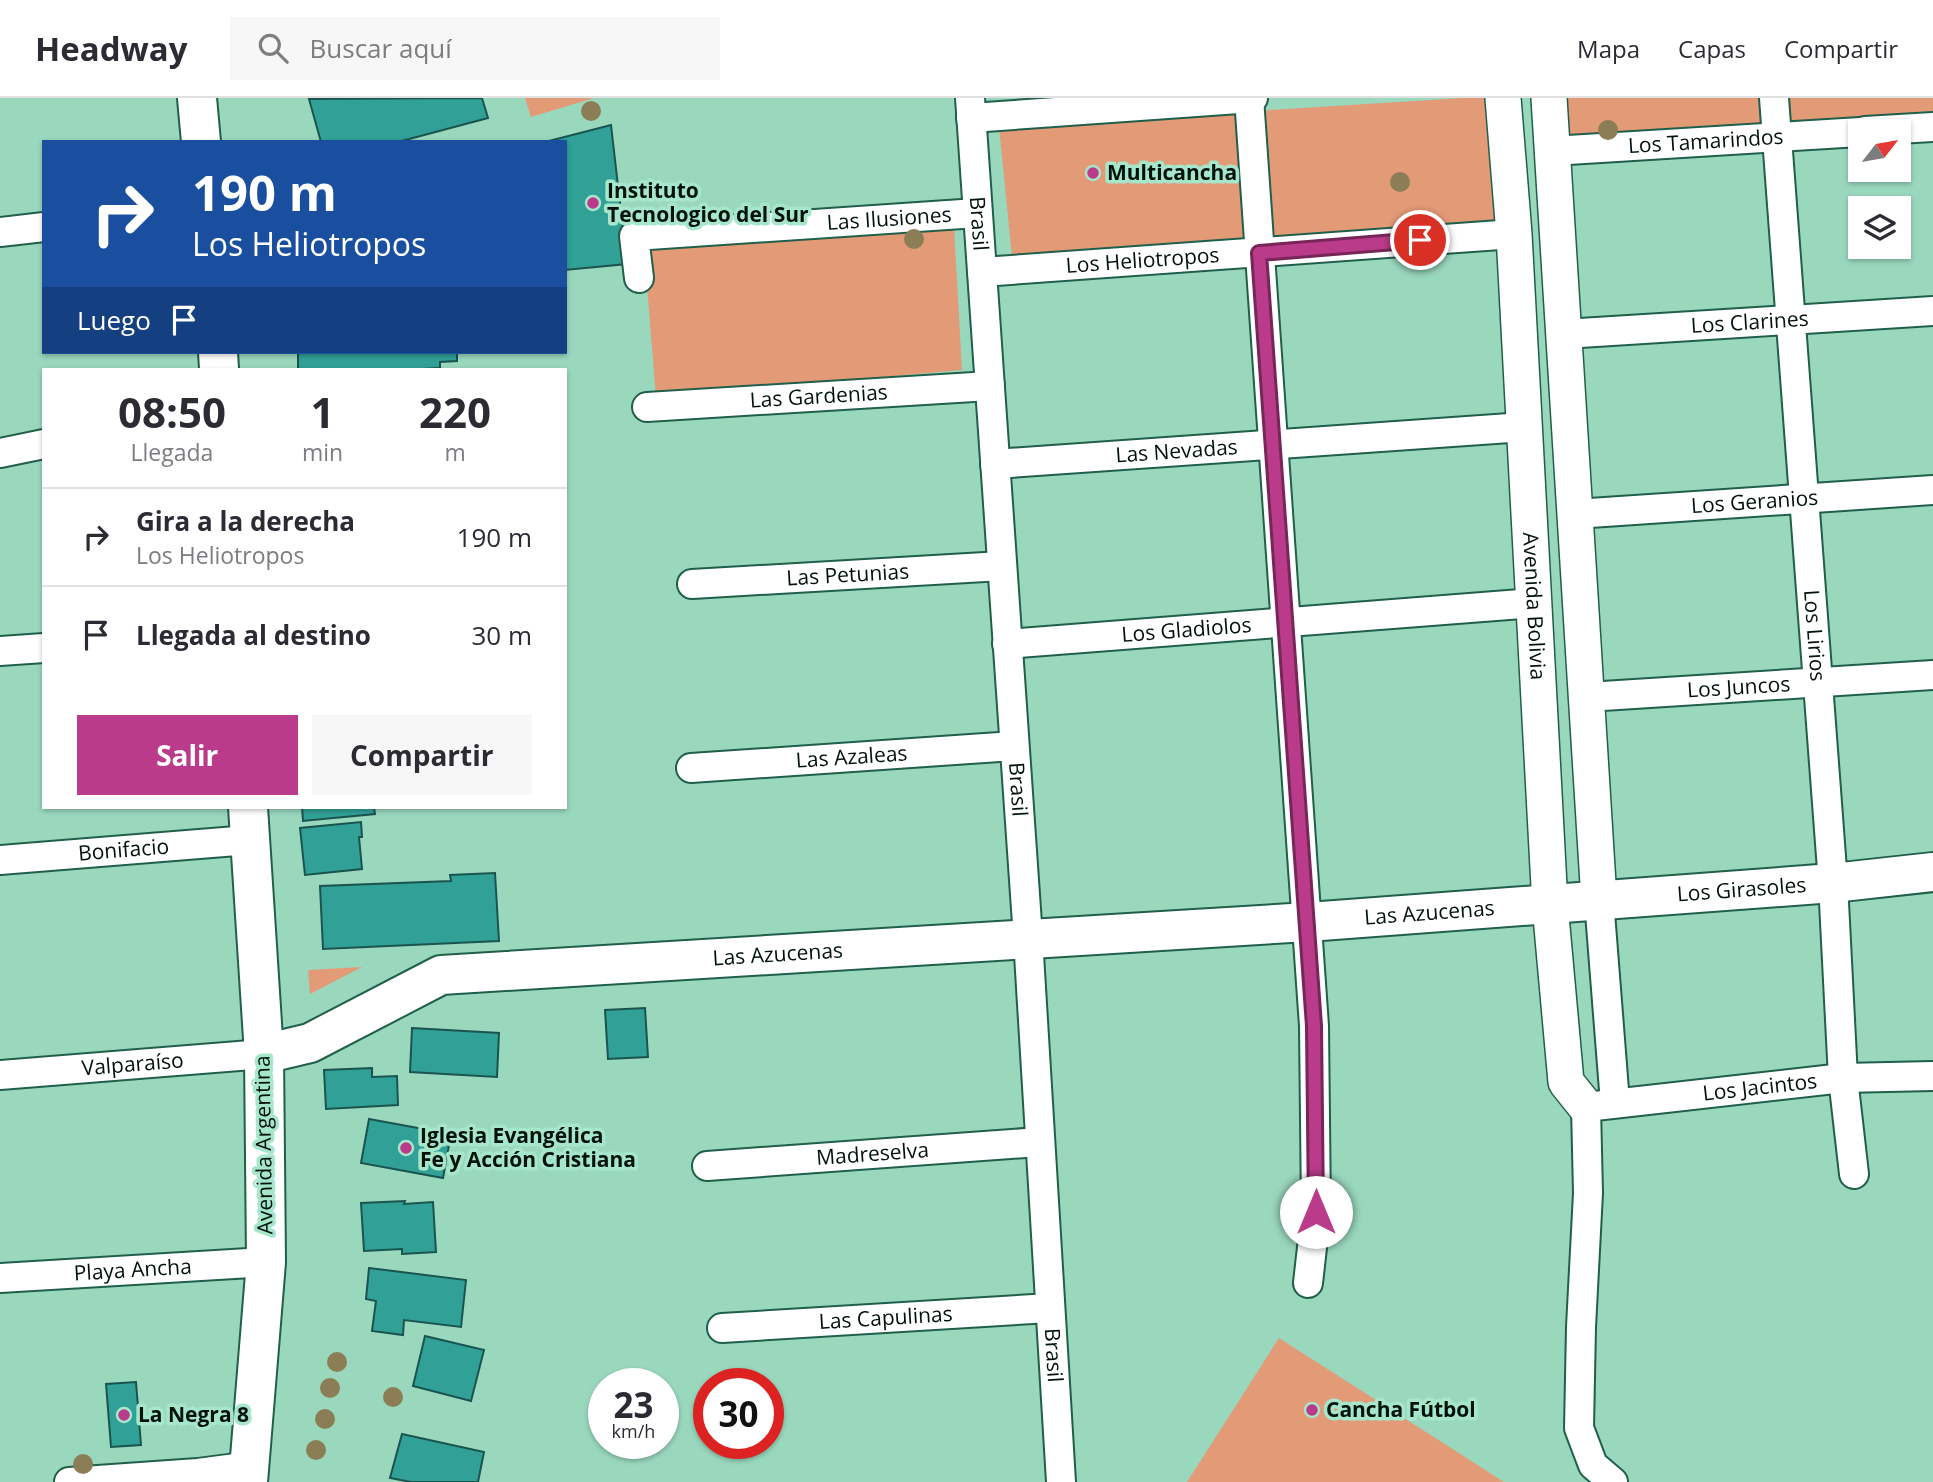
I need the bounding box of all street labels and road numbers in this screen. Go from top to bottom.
street label: Los Tamarindos [1627,122,1784,159]
street label: Brasil [964,195,996,252]
street label: Las Ilusiones [826,200,952,236]
street label: Los Heliotropos [1065,240,1220,279]
street label: Los Clarines [1690,304,1809,339]
street label: Las Gardenias [749,377,888,414]
street label: Las Nevadas [1114,432,1239,469]
street label: Los Geranios [1690,483,1819,519]
street label: Avenida Bolivia [1517,531,1553,681]
street label: Las Petunias [786,556,910,591]
street label: Los Lirios [1798,589,1833,682]
street label: Los Gladiolos [1120,610,1252,648]
street label: Los Juncos [1686,669,1791,704]
street label: Las Azaleas [795,738,908,774]
street label: Brasil [1003,761,1035,817]
street label: Bonifacio [77,831,170,867]
street label: Los Girasoles [1676,870,1807,908]
street label: Las Azucenas [1363,893,1495,931]
street label: Las Azucenas [712,935,844,971]
street label: Valparaíso [80,1045,185,1081]
street label: Avenida Argentina [247,1055,279,1235]
street label: Los Jacintos [1701,1066,1818,1107]
street label: Madreselva [815,1135,930,1171]
street label: Playa Ancha [73,1251,192,1287]
street label: Las Capulinas [818,1299,953,1335]
street label: Brasil [1039,1327,1070,1383]

